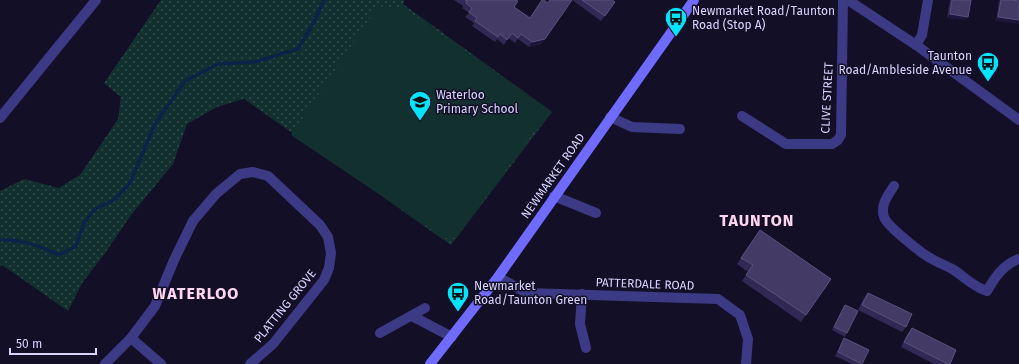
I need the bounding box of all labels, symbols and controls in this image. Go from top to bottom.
place label: Newmarket Road/Taunton Road (Stop A) [692,4,835,32]
bus stop icon: Newmarket Road/Taunton Road (Stop A) [663,5,689,38]
place label: Taunton Road/Ambleside Avenue [838,49,972,77]
bus stop icon: Taunton Road/Ambleside Avenue [975,50,1001,83]
street label: CLIVE STREET [818,61,836,134]
place label: Waterloo Primary School [436,88,519,116]
school or university icon: Waterloo Primary School [407,89,433,122]
street label: NEWMARKET ROAD [518,130,588,221]
district label: TAUNTON [720,211,794,230]
street label: PLATTING GROVE [251,267,319,345]
street label: PATTERDALE ROAD [595,275,695,293]
place label: Newmarket Road/Taunton Green [474,279,587,307]
bus stop icon: Newmarket Road/Taunton Green [445,280,471,313]
district label: WATERLOO [153,284,239,303]
scale bar [10,330,96,356]
text: 50 m [16,337,42,351]

